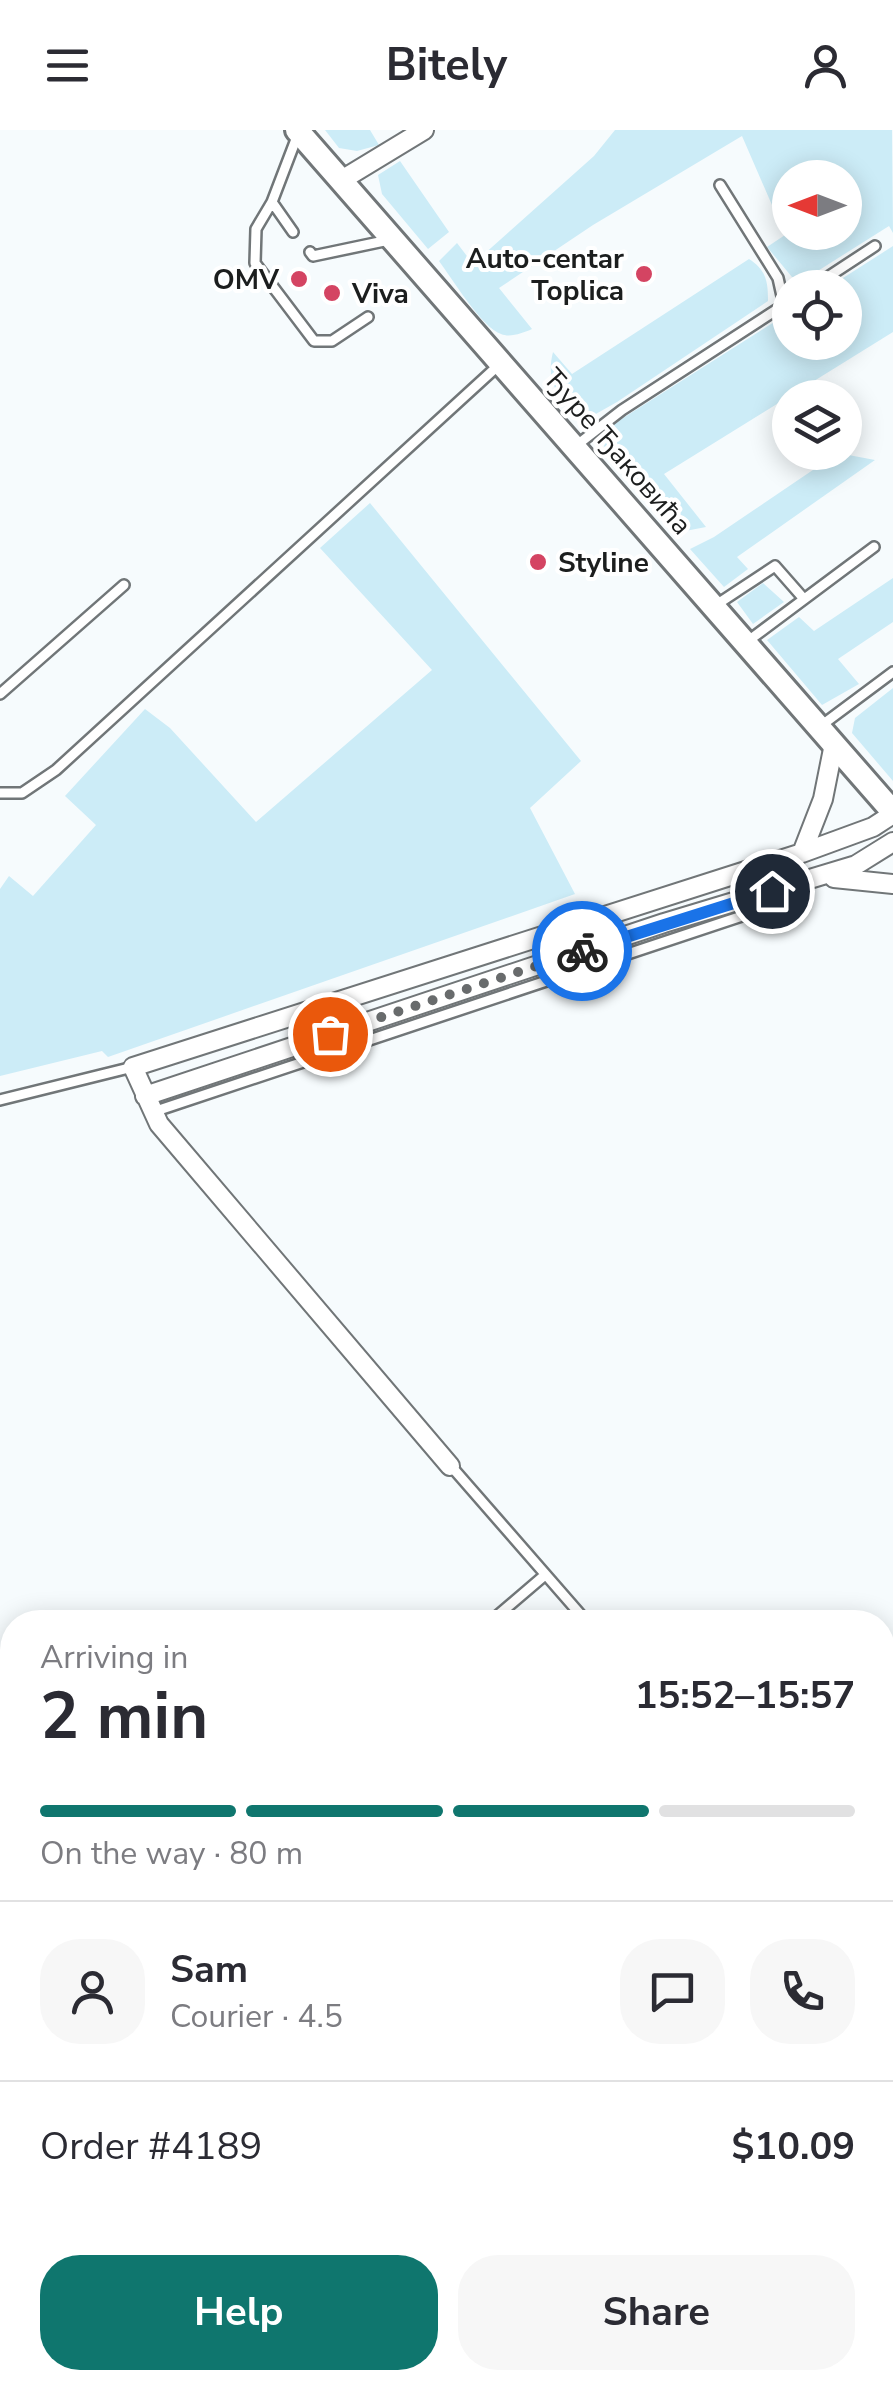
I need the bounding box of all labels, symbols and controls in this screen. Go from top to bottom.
text: Bitely [386,35,507,96]
icon: menu [40,38,95,93]
icon: person [798,38,853,93]
north arrow [772,160,862,250]
map controls [772,160,862,470]
place label: Auto-centar Toplica [466,240,624,310]
place label: OMV [213,261,280,299]
marker: Auto-centar Toplica [633,263,655,285]
marker: OMV [288,268,310,290]
button: locate [772,270,862,360]
place label: Viva [351,275,409,313]
marker: Viva [321,282,343,304]
street label: Ђуре Ђаковића [534,360,700,543]
button: layers [772,380,862,470]
place label: Styline [558,544,649,582]
marker: Styline [527,551,549,573]
pin [730,849,815,934]
icon: home [745,864,800,919]
courier [532,901,632,1001]
icon: bike [555,924,610,979]
pin [288,992,373,1077]
icon: bag [303,1007,358,1062]
text: Arriving in [40,1636,188,1679]
text: 15:52–15:57 [635,1670,855,1721]
text: 2 min [40,1672,208,1761]
text: On the way · 80 m [40,1832,303,1875]
button: person [40,1939,145,2044]
button: chat [620,1939,725,2044]
button: phone [750,1939,855,2044]
text: Sam [170,1944,248,1995]
text: Courier · 4.5 [170,1995,343,2038]
text: Order #4189 [40,2121,262,2172]
text: $10.09 [732,2121,855,2172]
button: Help [40,2255,438,2370]
button: Share [458,2255,855,2370]

